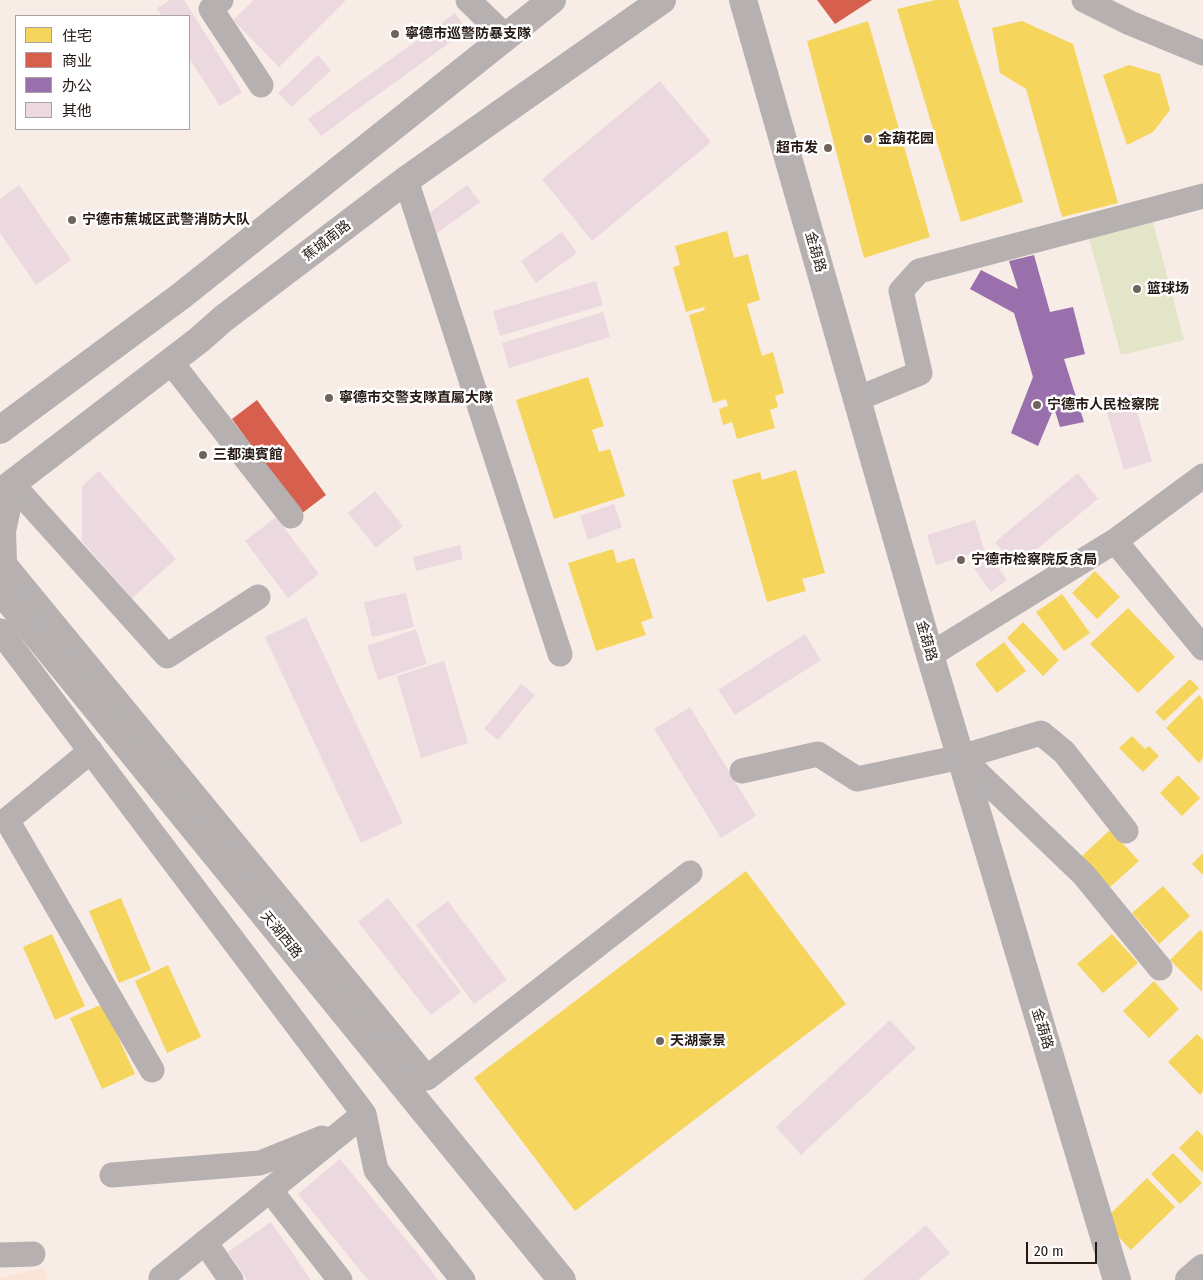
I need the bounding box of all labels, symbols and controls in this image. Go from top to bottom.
legend [15,15,190,130]
place label: 寧德市巡警防暴支隊 [405,26,531,42]
text: 住宅 [62,27,92,45]
marker: 寧德市巡警防暴支隊 [389,28,401,40]
text: 商业 [62,52,92,70]
text: 办公 [62,77,92,95]
text: 其他 [62,102,92,120]
place label: 金葫花园 [878,131,934,147]
marker: 金葫花园 [862,133,874,145]
place label: 超市发 [776,140,818,156]
marker: 超市发 [822,142,834,154]
place label: 宁德市蕉城区武警消防大队 [82,212,250,228]
marker: 宁德市蕉城区武警消防大队 [66,214,78,226]
street label: 蕉城南路 [300,217,354,265]
street label: 金葫路 [801,229,829,275]
place label: 篮球场 [1147,281,1189,297]
marker: 篮球场 [1131,283,1143,295]
place label: 寧德市交警支隊直屬大隊 [339,390,493,406]
marker: 寧德市交警支隊直屬大隊 [323,392,335,404]
place label: 宁德市人民检察院 [1047,397,1159,413]
marker: 宁德市人民检察院 [1031,399,1043,411]
place label: 三都澳賓館 [213,447,283,463]
marker: 三都澳賓館 [197,449,209,461]
place label: 宁德市检察院反贪局 [971,552,1097,568]
marker: 宁德市检察院反贪局 [955,554,967,566]
street label: 金葫路 [912,618,940,664]
street label: 天湖西路 [257,908,305,962]
street label: 金葫路 [1028,1006,1056,1052]
place label: 天湖豪景 [670,1033,726,1049]
marker: 天湖豪景 [654,1035,666,1047]
scale bar [1028,1232,1099,1264]
text: 20 m [1034,1242,1064,1260]

